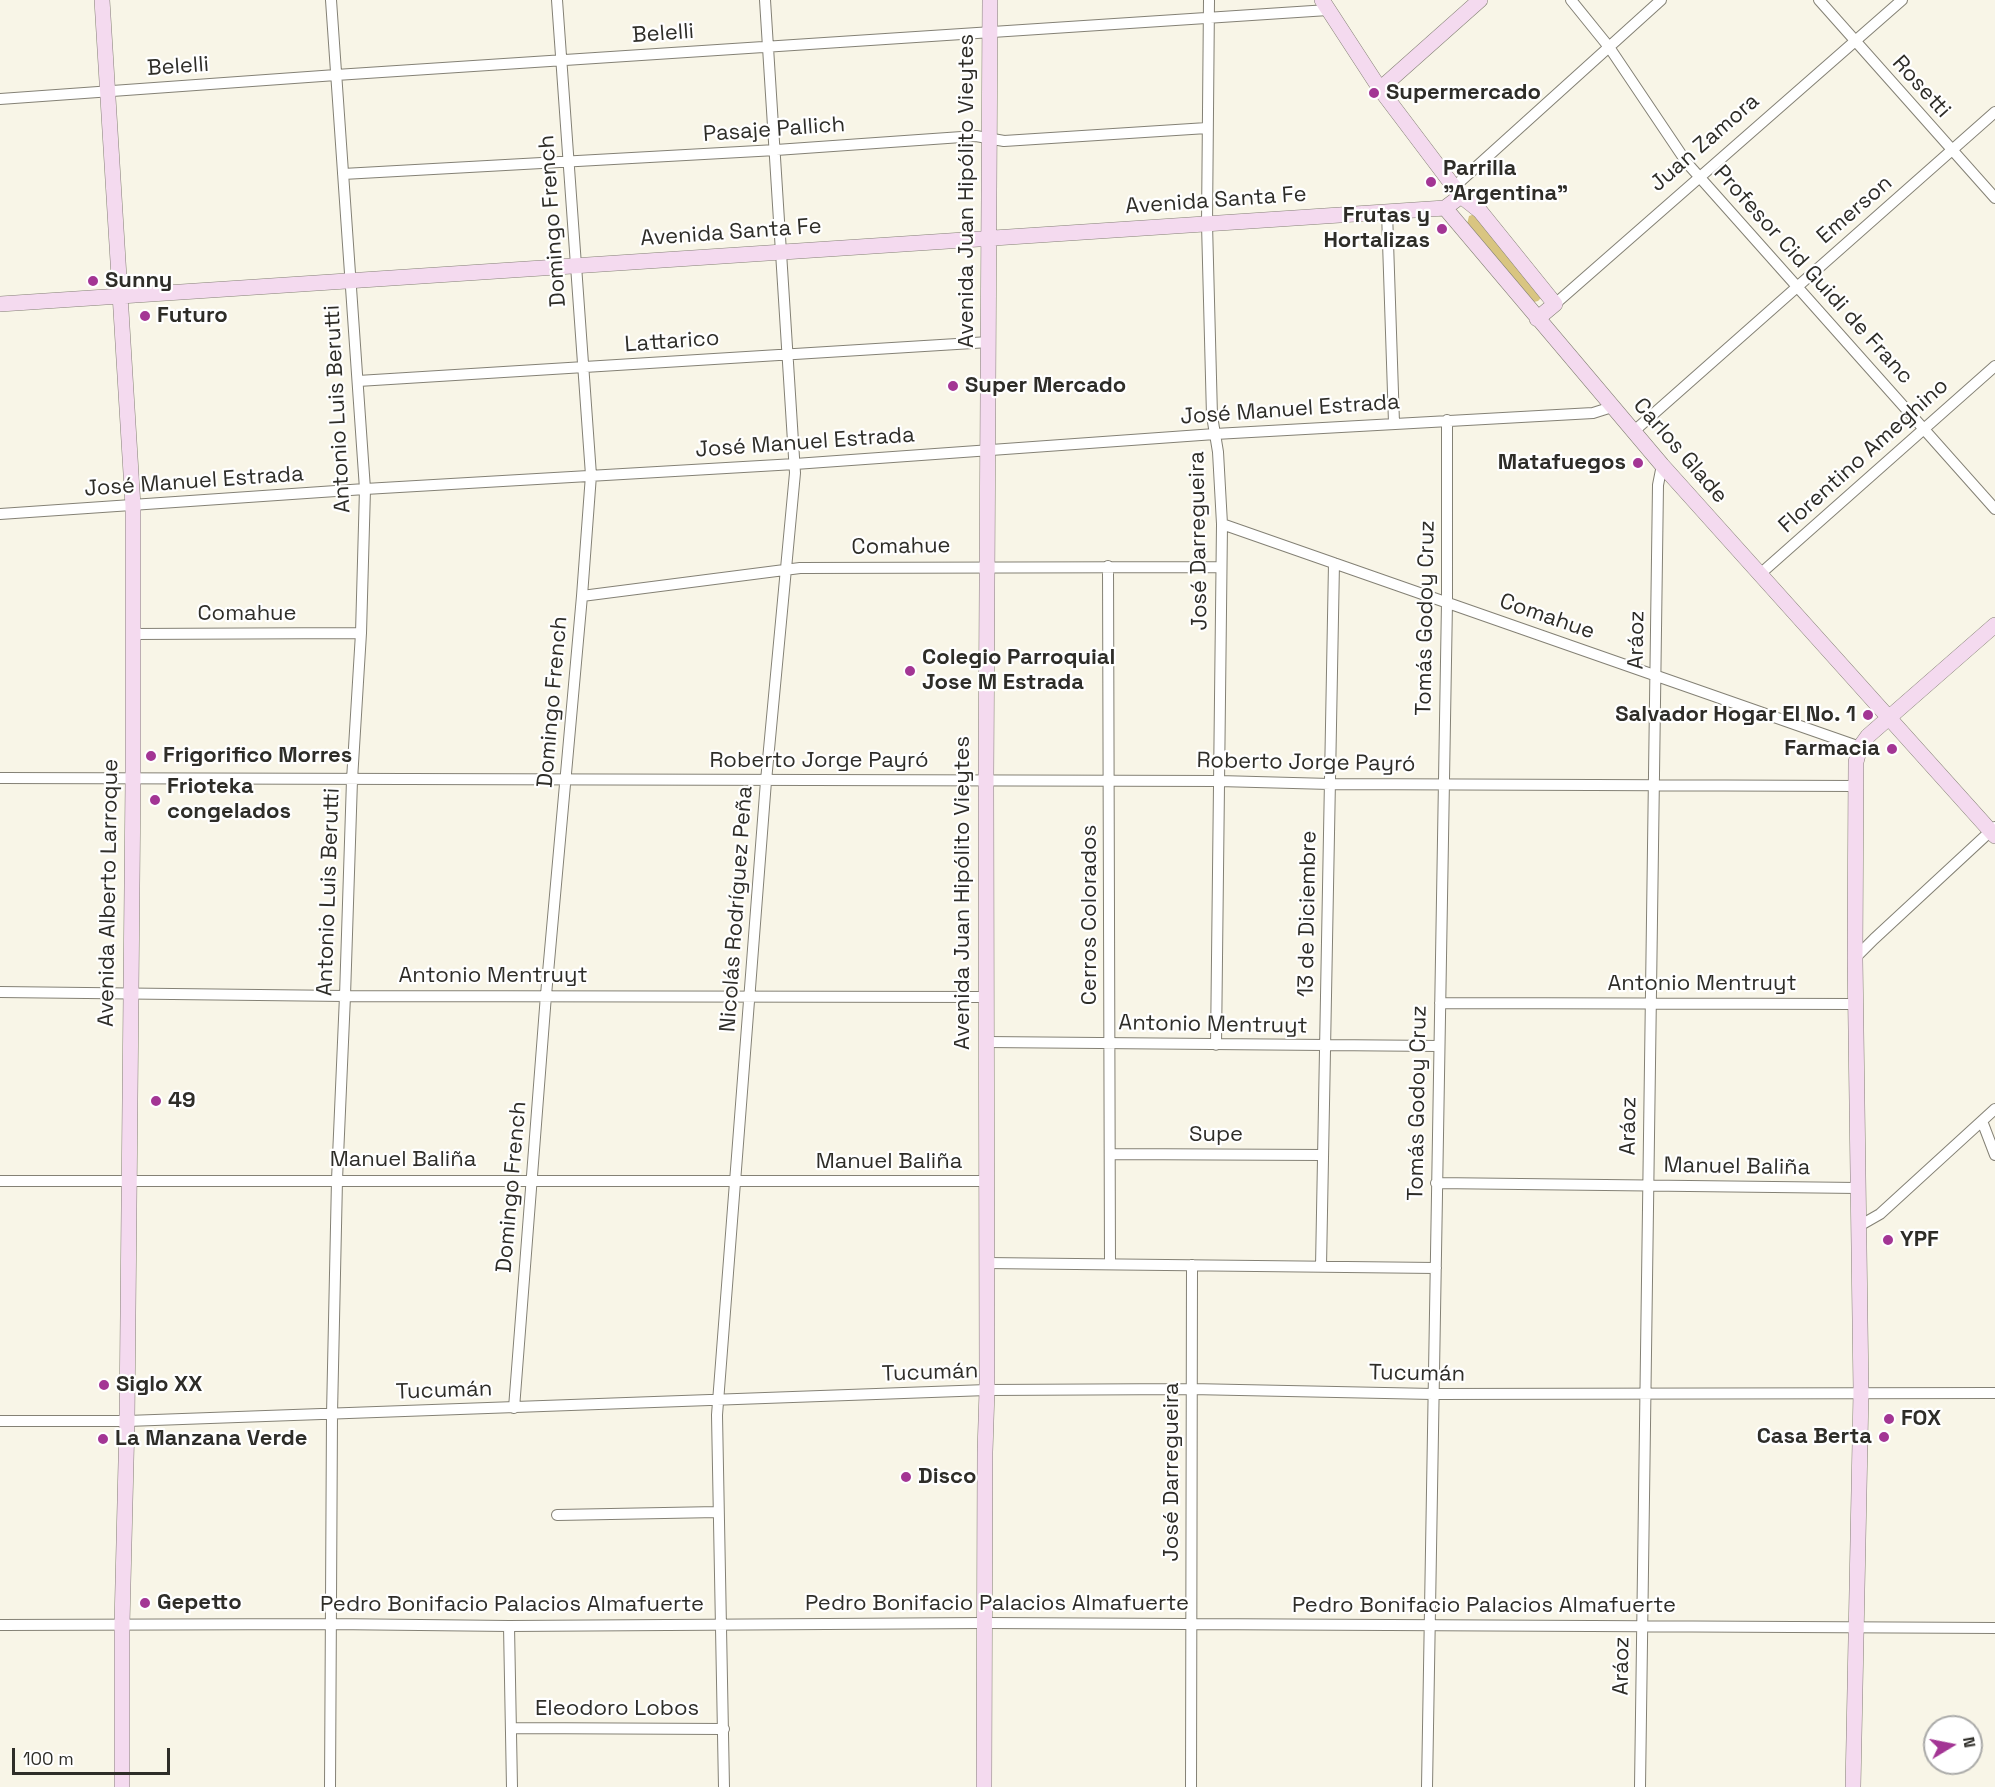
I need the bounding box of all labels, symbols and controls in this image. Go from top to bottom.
street label: Belelli [631,19,695,49]
street label: Avenida Juan Hipólito Vieytes [954,34,980,348]
street label: Rosetti [1886,50,1956,124]
street label: Belelli [146,52,210,82]
place label: Supermercado [1386,80,1541,106]
marker: Supermercado [1367,86,1381,100]
street label: Juan Zamora [1645,88,1765,198]
street label: Pasaje Pallich [702,112,846,148]
street label: Domingo French [534,134,572,308]
place label: Parrilla "Argentina" [1443,156,1568,208]
street label: Profesor Cid Guidi de Franc [1708,160,1918,390]
street label: Emerson [1812,170,1898,250]
marker: Parrilla "Argentina" [1424,175,1438,189]
street label: Avenida Santa Fe [1124,181,1308,221]
place label: Frutas y Hortalizas [1323,203,1430,254]
street label: Avenida Santa Fe [639,213,823,253]
marker: Frutas y Hortalizas [1435,222,1449,236]
place label: Sunny [105,268,172,294]
marker: Sunny [86,274,100,288]
place label: Futuro [157,303,228,329]
street label: Antonio Luis Berutti [319,304,357,514]
marker: Futuro [138,309,152,323]
street label: Lattarico [624,326,720,358]
place label: Super Mercado [965,373,1126,399]
street label: Florentino Ameghino [1774,373,1954,539]
marker: Super Mercado [946,379,960,393]
street label: José Manuel Estrada [1179,389,1401,431]
street label: Carlos Glade [1627,393,1733,509]
street label: José Manuel Estrada [694,422,916,464]
place label: Matafuegos [1498,450,1626,476]
street label: José Darregueira [1184,451,1214,631]
marker: Matafuegos [1631,456,1645,470]
street label: José Manuel Estrada [83,461,305,503]
street label: Tomás Godoy Cruz [1411,520,1441,716]
street label: Comahue [851,533,951,561]
street label: Comahue [1496,588,1598,646]
street label: Comahue [197,601,297,627]
street label: Aráoz [1623,610,1651,670]
street label: Domingo French [532,615,574,789]
place label: Colegio Parroquial Jose M Estrada [922,645,1115,696]
marker: Colegio Parroquial Jose M Estrada [903,664,917,678]
place label: Salvador Hogar El No. 1 [1615,702,1856,728]
marker: Salvador Hogar El No. 1 [1861,708,1875,722]
street label: Avenida Juan Hipólito Vieytes [950,736,976,1050]
place label: Farmacia [1784,736,1880,762]
marker: Farmacia [1885,742,1899,756]
place label: Frigorifico Morres [163,743,352,769]
street label: Roberto Jorge Payró [709,748,929,774]
street label: Roberto Jorge Payró [1196,748,1416,778]
marker: Frigorifico Morres [144,749,158,763]
street label: Avenida Alberto Larroque [93,759,125,1027]
place label: Frioteka congelados [167,774,291,825]
street label: Nicolás Rodríguez Peña [715,785,759,1033]
street label: Antonio Luis Berutti [312,787,346,997]
marker: Frioteka congelados [148,793,162,807]
street label: Cerros Colorados [1077,825,1103,1005]
street label: 13 de Diciembre [1293,831,1323,997]
street label: Antonio Mentruyt [398,963,588,989]
street label: Antonio Mentruyt [1607,971,1797,997]
street label: Tomás Godoy Cruz [1403,1005,1433,1201]
street label: Antonio Mentruyt [1118,1010,1308,1040]
place label: 49 [168,1088,196,1114]
marker: 49 [149,1094,163,1108]
street label: Aráoz [1615,1096,1643,1156]
street label: Domingo French [491,1100,533,1274]
street label: Supe [1189,1122,1243,1148]
street label: Manuel Baliña [330,1147,476,1173]
street label: Manuel Baliña [816,1149,962,1175]
street label: Manuel Baliña [1663,1153,1811,1181]
place label: YPF [1900,1227,1939,1253]
marker: YPF [1881,1233,1895,1247]
street label: Tucumán [881,1358,979,1388]
street label: Tucumán [1369,1360,1465,1388]
place label: Siglo XX [116,1372,202,1398]
street label: Tucumán [395,1376,493,1406]
marker: Siglo XX [97,1378,111,1392]
street label: José Darregueira [1159,1382,1185,1562]
place label: FOX [1901,1406,1941,1432]
marker: FOX [1882,1412,1896,1426]
place label: Casa Berta [1757,1424,1872,1450]
place label: La Manzana Verde [115,1426,308,1452]
marker: Casa Berta [1877,1430,1891,1444]
marker: La Manzana Verde [96,1432,110,1446]
place label: Disco [918,1464,976,1490]
marker: Disco [899,1470,913,1484]
place label: Gepetto [157,1590,242,1616]
street label: Pedro Bonifacio Palacios Almafuerte [805,1591,1189,1617]
street label: Pedro Bonifacio Palacios Almafuerte [320,1592,704,1618]
street label: Pedro Bonifacio Palacios Almafuerte [1292,1593,1676,1619]
marker: Gepetto [138,1596,152,1610]
street label: Aráoz [1608,1636,1636,1696]
street label: Eleodoro Lobos [535,1696,699,1722]
north arrow [1923,1715,1983,1775]
text: N [1958,1735,1981,1749]
scale bar [15,1736,172,1774]
text: 100 m [23,1747,74,1770]

